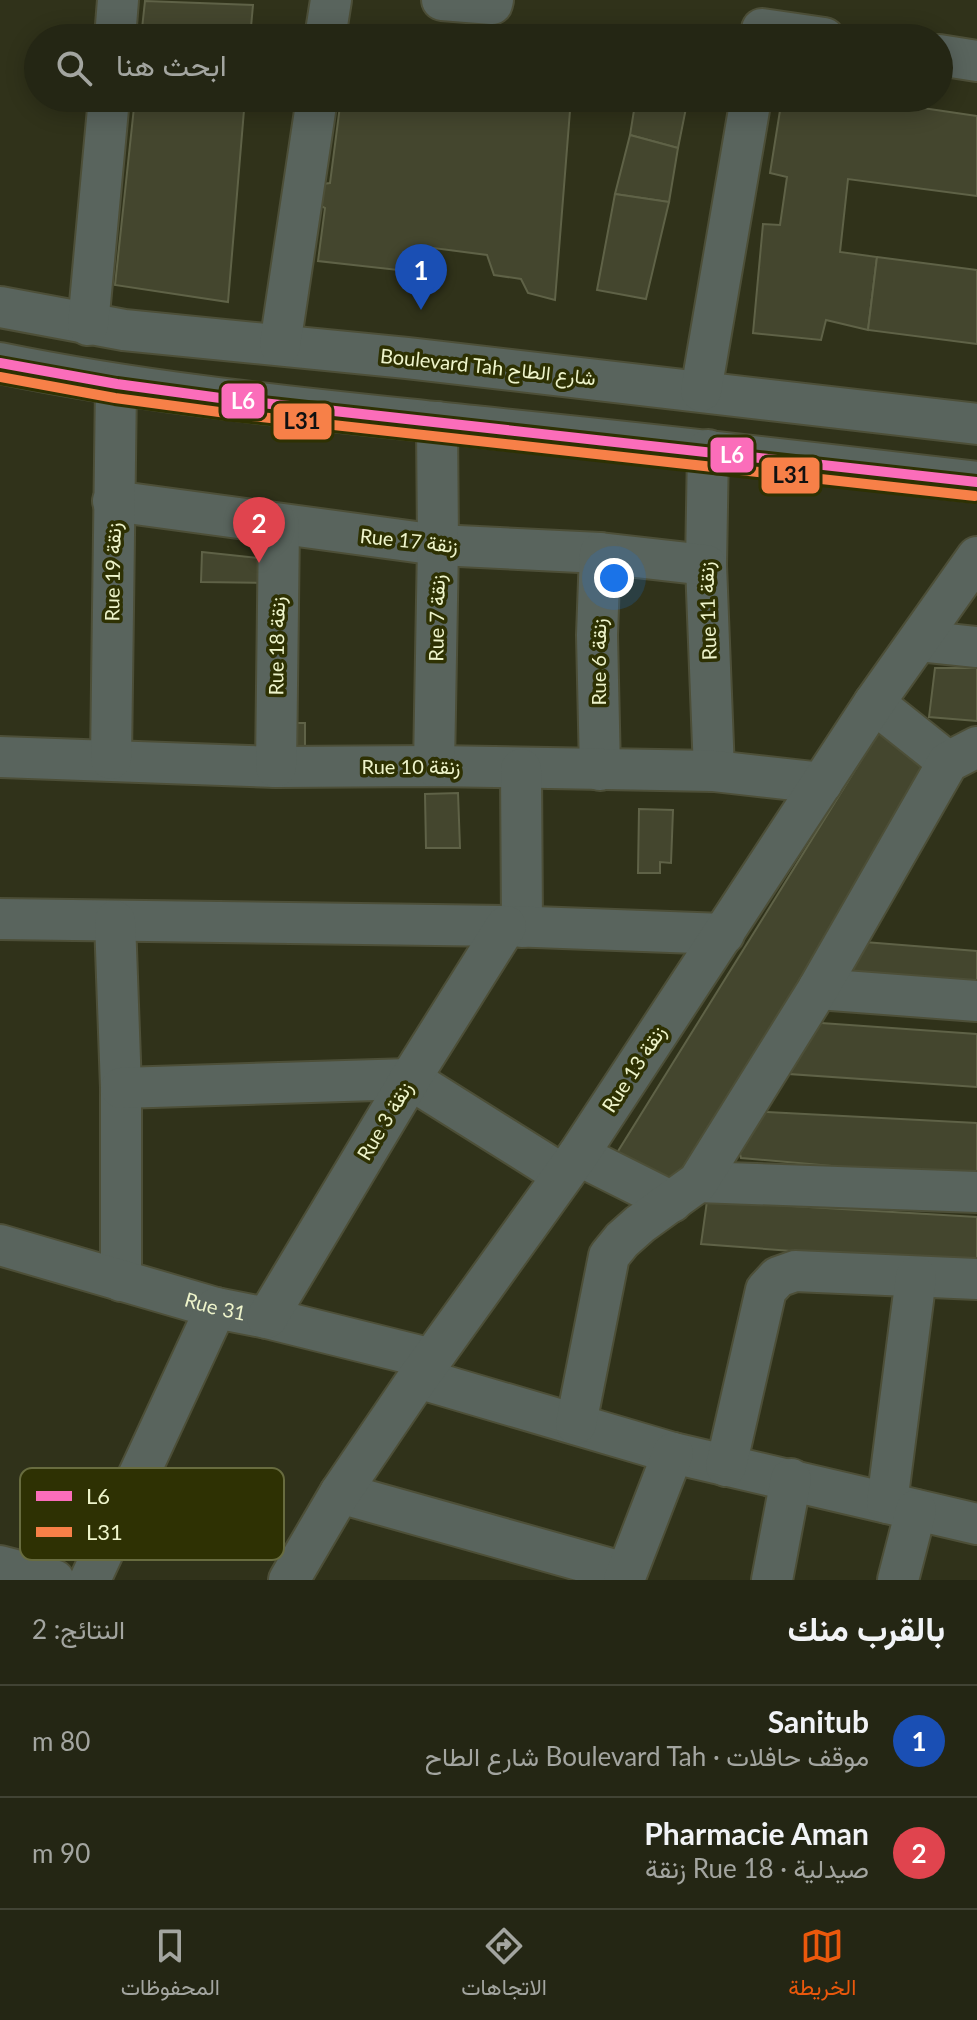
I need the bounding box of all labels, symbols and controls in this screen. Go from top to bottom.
search box [24,24,953,112]
icon: search [52,46,96,90]
text: ابحث هنا [116,46,227,82]
pin: 1 [395,244,447,310]
street label: Boulevard Tah شارع الطاح [379,343,597,392]
line badge: L6 [220,382,266,420]
text: L6 [231,387,255,414]
line badge: L31 [272,402,333,441]
text: L31 [284,407,320,434]
line badge: L6 [709,436,755,474]
text: L6 [720,441,744,468]
line badge: L31 [760,456,821,495]
text: L31 [773,461,809,488]
pin: 2 [233,497,285,563]
street label: Rue 19 زنقة [99,522,127,622]
street label: Rue 17 زنقة [359,523,459,559]
your location [594,558,634,598]
street label: Rue 11 زنقة [693,561,723,661]
street label: Rue 7 زنقة [423,574,451,662]
street label: Rue 18 زنقة [263,596,291,696]
street label: Rue 6 زنقة [586,618,612,706]
street label: Rue 10 زنقة [362,754,460,780]
street label: Rue 13 زنقة [596,1020,672,1118]
street label: Rue 3 زنقة [351,1077,419,1165]
street label: Rue 31 [182,1287,248,1325]
legend [20,1468,284,1560]
text: L6 [86,1482,110,1509]
text: L31 [86,1518,123,1545]
text: بالقرب منك [787,1607,945,1648]
text: النتائج: 2 [32,1613,125,1645]
text: Sanitub [768,1703,869,1739]
text: 80 m [32,1725,90,1757]
text: 1 [911,1725,927,1757]
text: موقف حافلات · Boulevard Tah شارع الطاح [425,1740,869,1772]
text: Pharmacie Aman [644,1815,869,1851]
text: 90 m [32,1837,90,1869]
text: 2 [911,1837,927,1869]
text: صيدلية · Rue 18 زنقة [645,1852,869,1884]
tab: المحفوظات [121,1924,220,2007]
tab: الاتجاهات [461,1924,547,2007]
tab: الخريطة [788,1924,856,2007]

